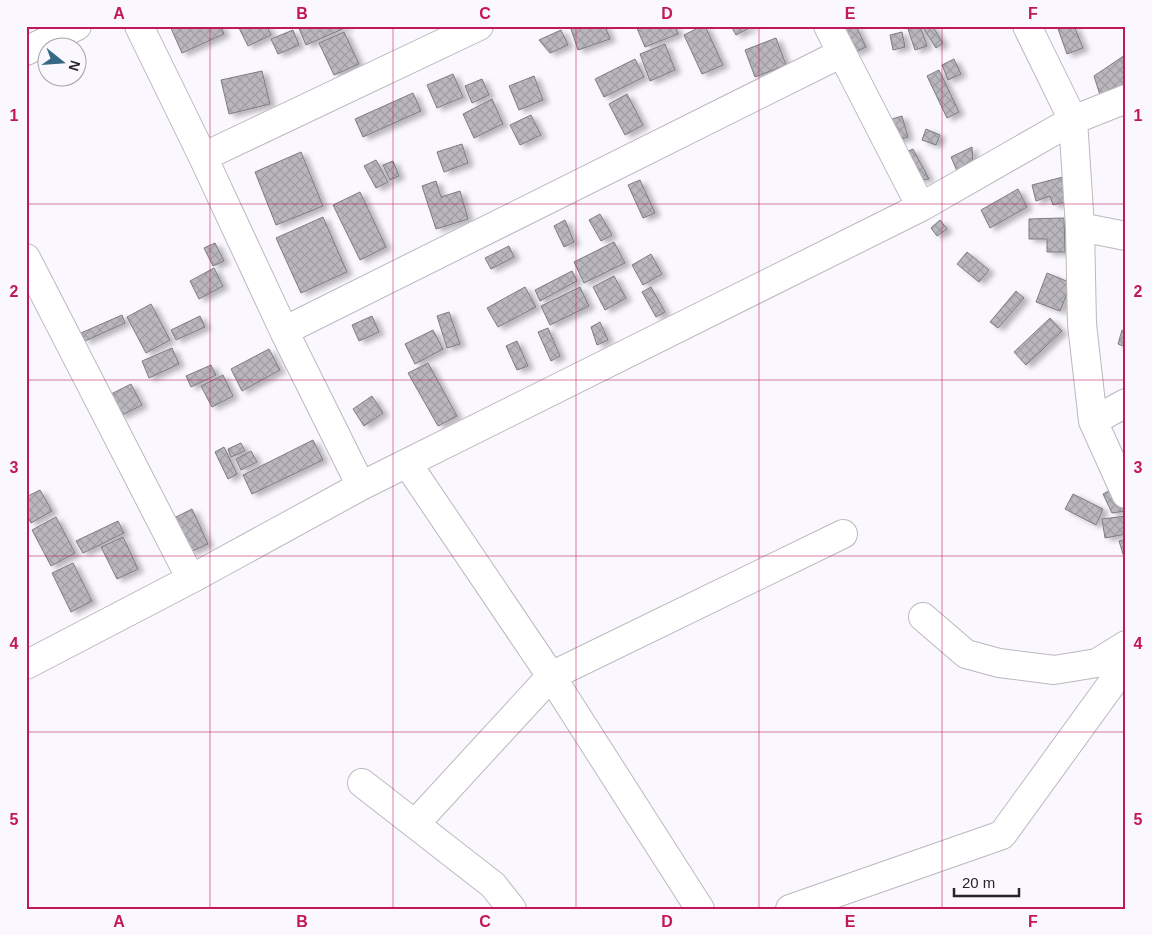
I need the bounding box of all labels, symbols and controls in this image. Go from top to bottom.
text: A [113,5,125,22]
text: B [296,5,308,22]
text: C [479,5,491,22]
text: D [661,5,673,22]
text: E [845,5,856,22]
text: F [1028,5,1038,22]
north arrow [38,38,88,88]
text: N [65,59,84,73]
text: 1 [10,107,19,124]
text: 1 [1134,107,1143,124]
text: 2 [10,283,19,300]
text: 2 [1134,283,1143,300]
text: 3 [10,459,19,476]
text: 3 [1134,459,1143,476]
text: 4 [10,635,19,652]
text: 4 [1134,635,1143,652]
text: 5 [10,811,19,828]
text: 5 [1134,811,1143,828]
scale bar [954,865,1020,897]
text: 20 m [962,874,995,891]
text: A [113,913,125,930]
text: B [296,913,308,930]
text: C [479,913,491,930]
text: D [661,913,673,930]
text: E [845,913,856,930]
text: F [1028,913,1038,930]

